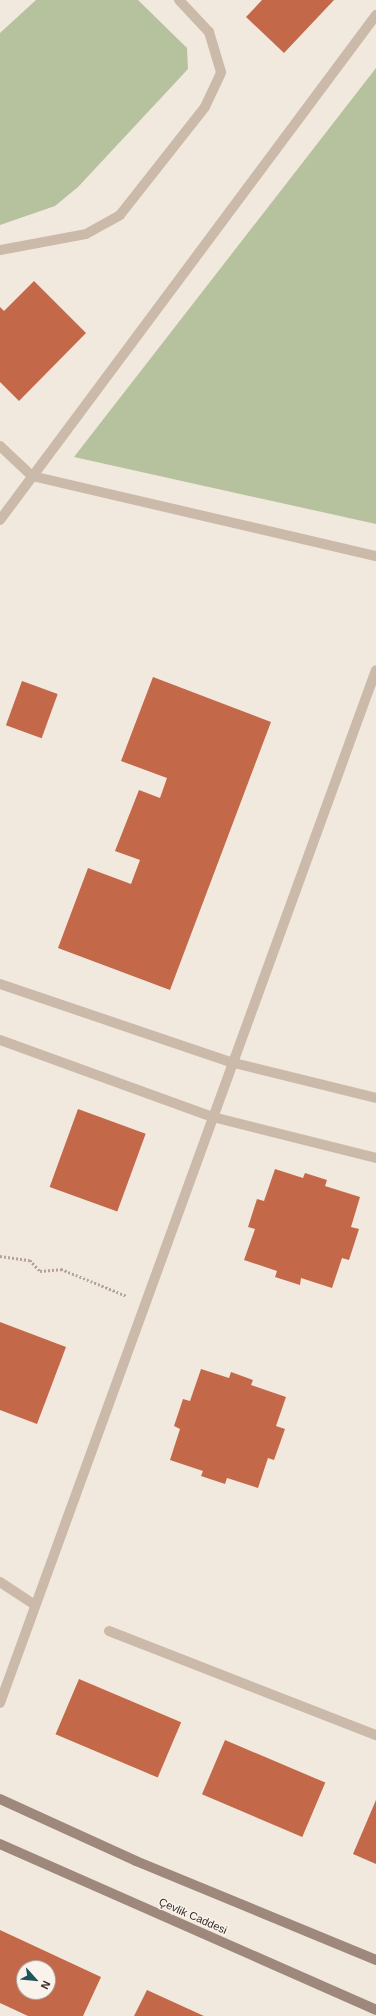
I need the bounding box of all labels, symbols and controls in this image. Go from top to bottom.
street label: Çevlik Caddesi [157,1895,229,1937]
north arrow [16,1960,56,2000]
text: N [39,1979,53,1991]

